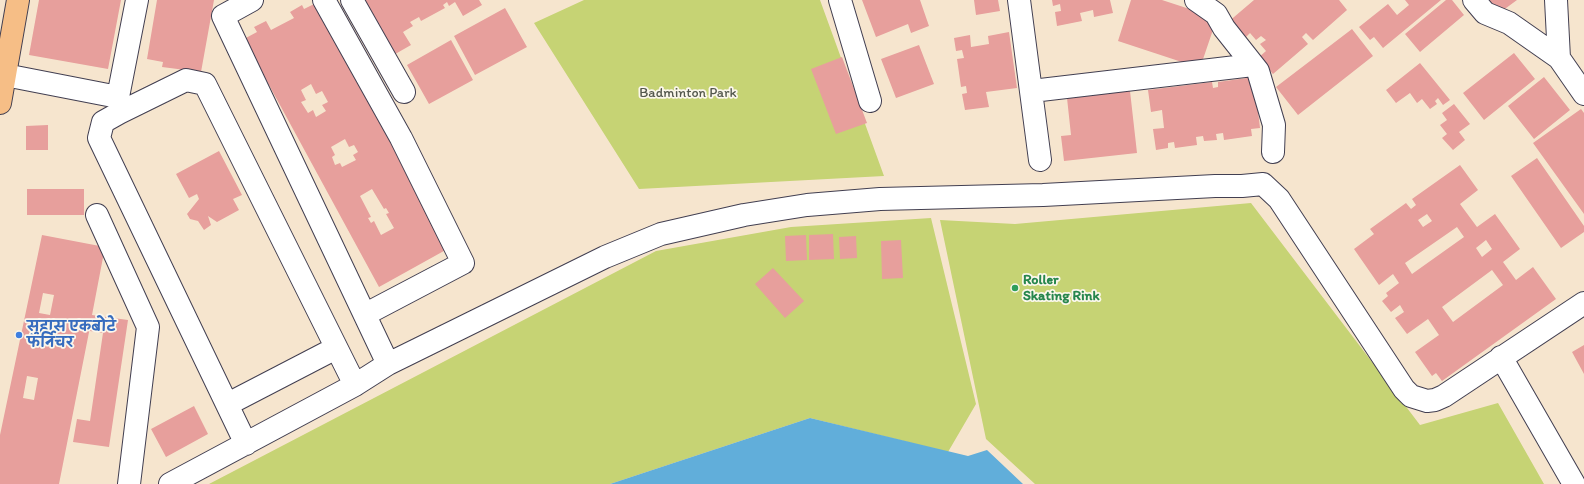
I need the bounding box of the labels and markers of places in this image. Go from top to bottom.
place label: Roller Skating Rink [1023,272,1100,304]
marker: Roller Skating Rink [1010,283,1020,293]
place label: सुहास एकबोटे फर्निचर [27,319,116,352]
marker: सुहास एकबोटे फर्निचर [14,330,24,340]

